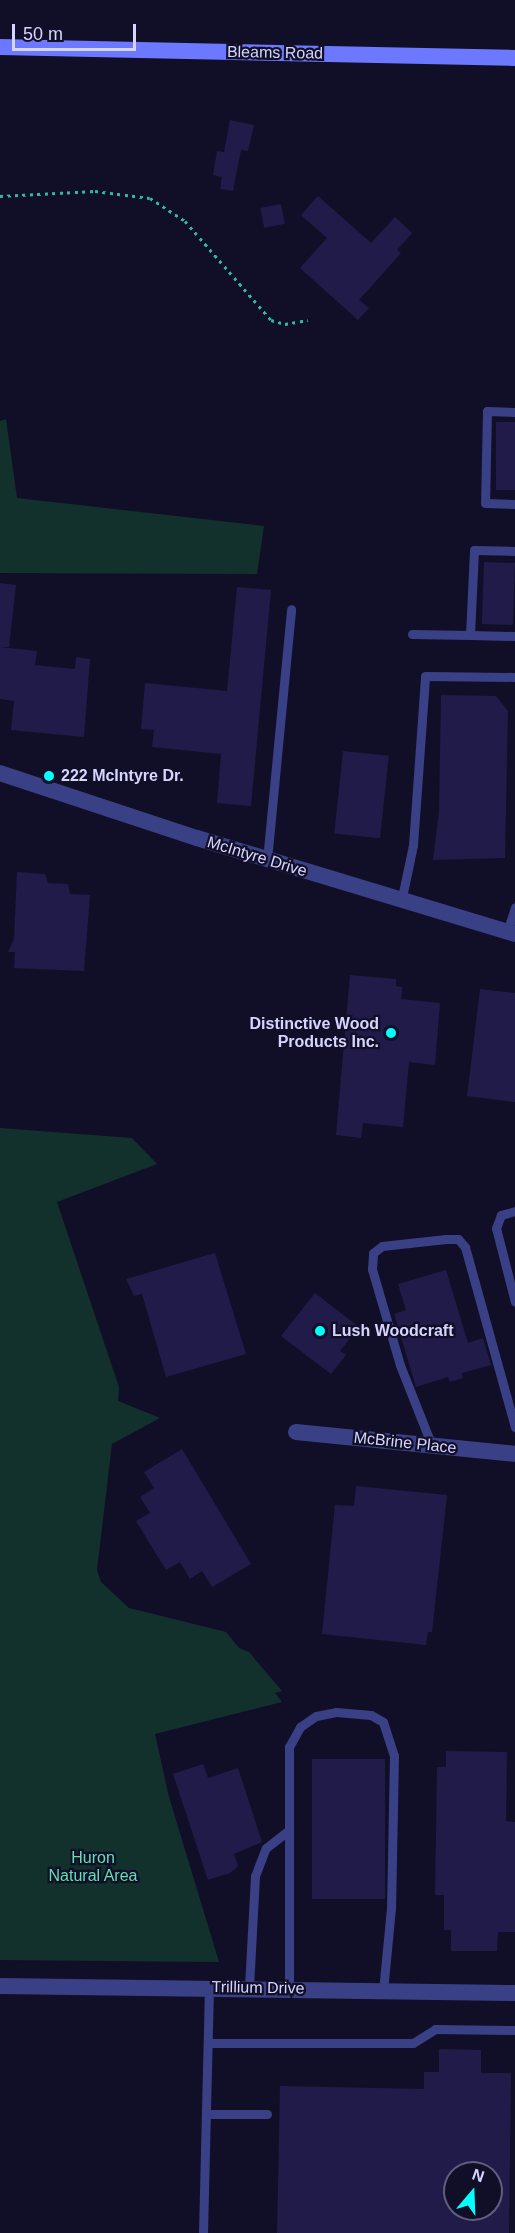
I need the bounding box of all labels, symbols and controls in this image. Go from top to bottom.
scale bar [15,12,140,50]
text: 50 m [23,24,63,44]
street label: Bleams Road [227,43,323,63]
place label: 222 McIntyre Dr. [61,766,184,786]
marker: 222 McIntyre Dr. [42,769,56,783]
street label: McIntyre Drive [205,833,309,881]
place label: Distinctive Wood Products Inc. [250,1014,379,1052]
marker: Distinctive Wood Products Inc. [384,1026,398,1040]
place label: Lush Woodcraft [332,1321,453,1341]
marker: Lush Woodcraft [313,1324,327,1338]
street label: McBrine Place [353,1428,457,1458]
park label: Huron Natural Area [48,1848,138,1886]
street label: Trillium Drive [211,1978,305,1998]
north arrow [443,2161,503,2221]
text: N [470,2165,487,2185]

